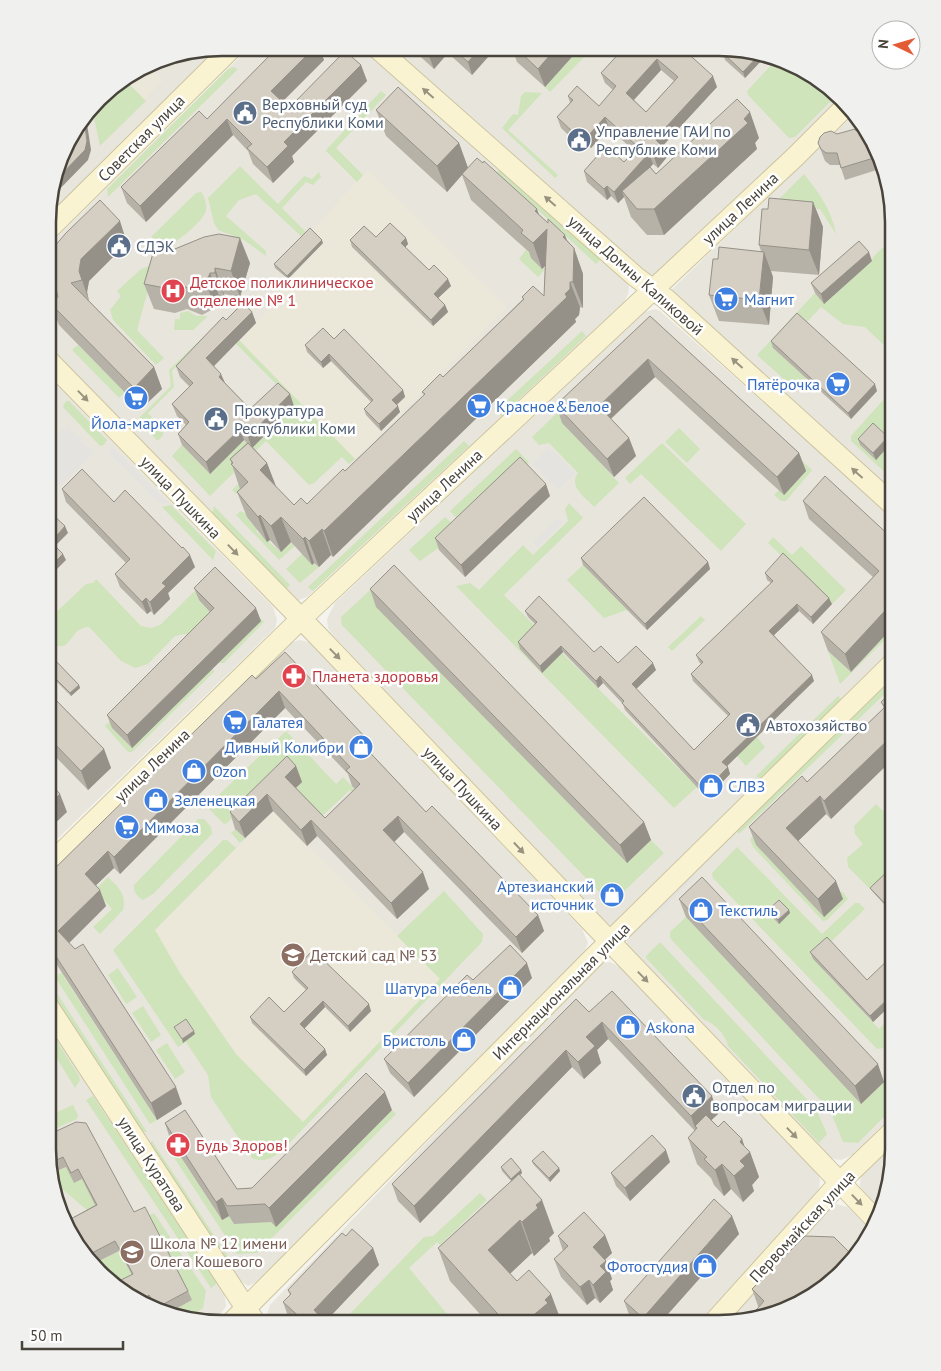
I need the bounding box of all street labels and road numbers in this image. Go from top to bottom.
street label: Советская улица [93,90,189,186]
street label: улица Ленина [698,168,782,248]
street label: улица Домны Каликовой [564,211,708,339]
street label: улица Ленина [402,445,486,525]
street label: улица Пушкина [136,451,226,543]
street label: улица Ленина [110,724,194,806]
street label: улица Пушкина [419,742,507,834]
street label: Интернациональная улица [488,918,634,1064]
street label: улица Куратова [114,1113,190,1215]
street label: Первомайская улица [745,1166,859,1286]

